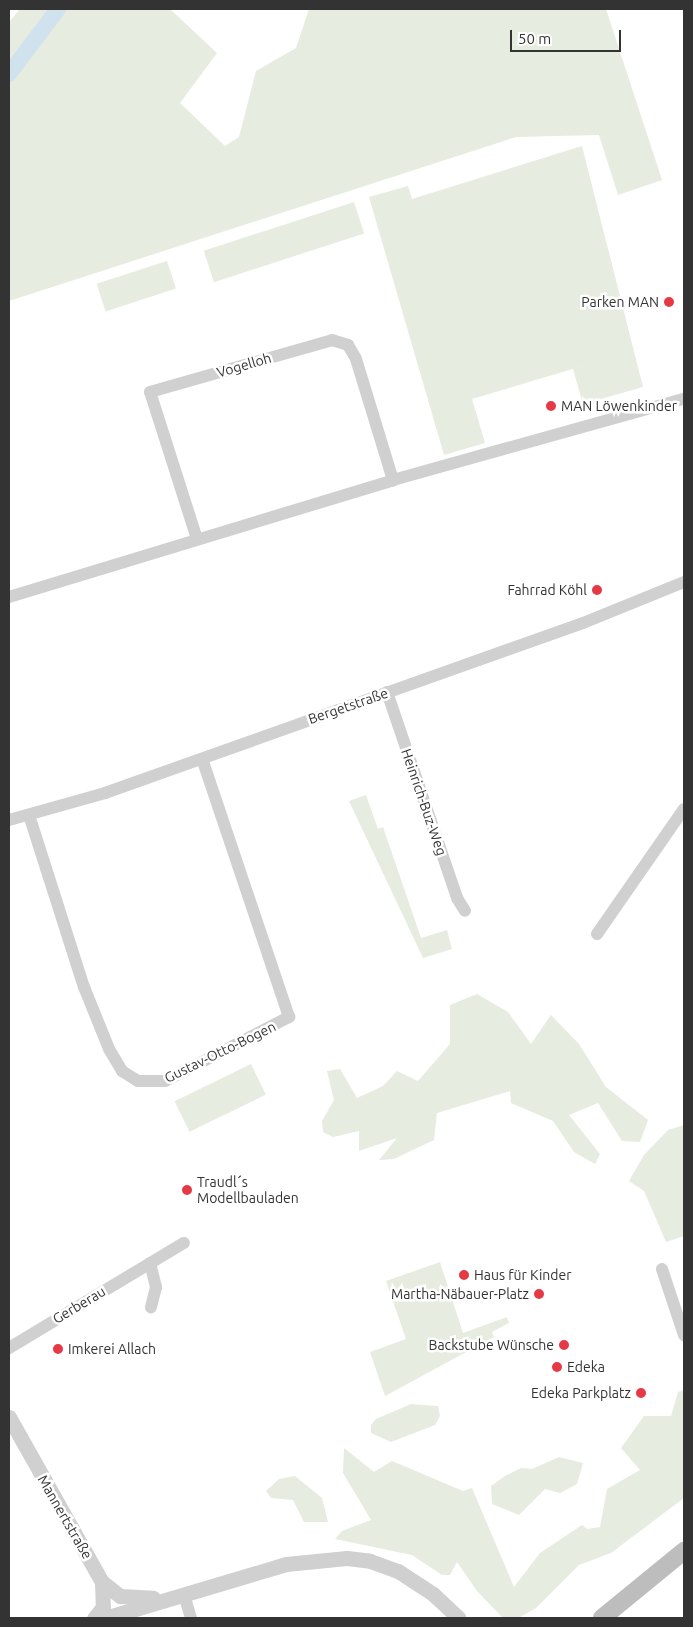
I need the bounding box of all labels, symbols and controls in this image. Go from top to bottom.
scale bar [513,20,624,52]
text: 50 m [518,30,551,47]
place label: Parken MAN [581,294,659,310]
marker: Parken MAN [663,296,675,308]
street label: Vogelloh [215,349,273,381]
place label: MAN Löwenkinder [561,398,677,414]
marker: MAN Löwenkinder [545,400,557,412]
place label: Fahrrad Köhl [508,582,587,598]
marker: Fahrrad Köhl [591,584,603,596]
street label: Bergetstraße [306,684,390,728]
street label: Heinrich-Buz-Weg [398,746,450,858]
street label: Gustav-Otto-Bogen [162,1018,278,1086]
place label: Traudl´s Modellbauladen [197,1174,299,1206]
marker: Traudl´s Modellbauladen [181,1184,193,1196]
place label: Haus für Kinder [474,1267,571,1283]
marker: Haus für Kinder [458,1269,470,1281]
street label: Gerberau [50,1283,108,1327]
place label: Martha-Näbauer-Platz [391,1286,529,1302]
marker: Martha-Näbauer-Platz [533,1288,545,1300]
place label: Backstube Wünsche [429,1337,554,1353]
marker: Backstube Wünsche [558,1339,570,1351]
place label: Imkerei Allach [68,1341,156,1357]
marker: Imkerei Allach [52,1343,64,1355]
place label: Edeka [567,1359,605,1375]
marker: Edeka [551,1361,563,1373]
place label: Edeka Parkplatz [531,1385,631,1401]
marker: Edeka Parkplatz [635,1387,647,1399]
street label: Mannertstraße [34,1472,96,1562]

